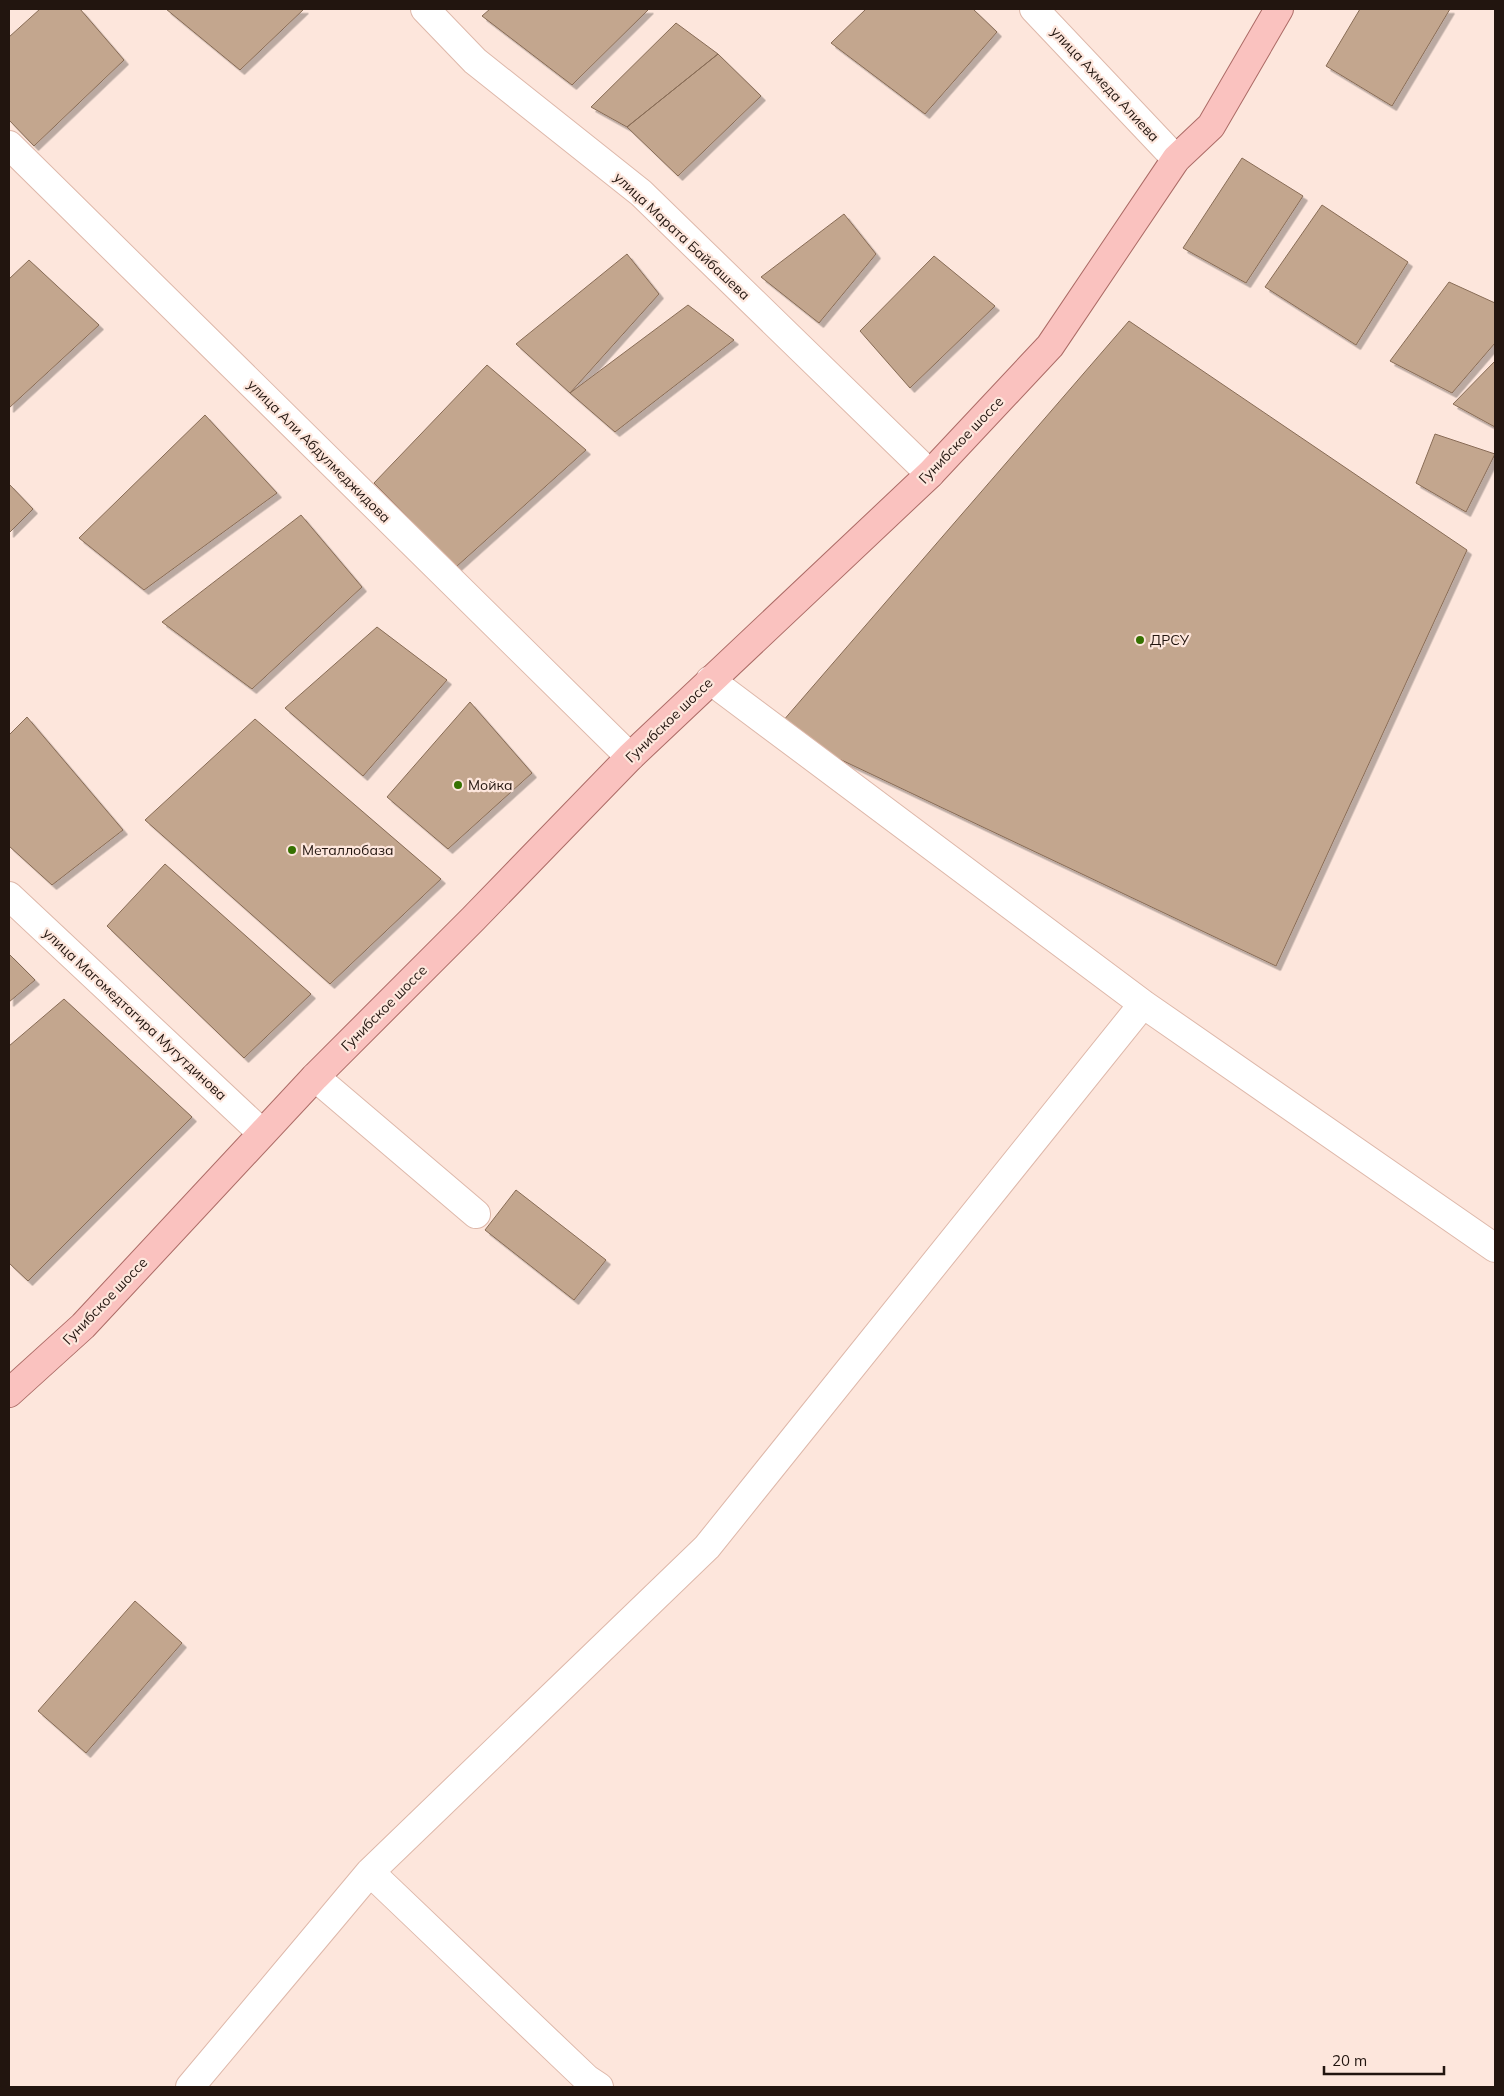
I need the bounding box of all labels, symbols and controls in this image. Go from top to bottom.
street label: улица Ахмеда Алиева [1047,23,1163,145]
street label: улица Марата Байбашева [610,168,754,304]
street label: улица Али Абдулмеджидова [244,376,394,526]
street label: Гунибское шоссе [915,392,1007,487]
place label: ДРСУ [1150,631,1190,649]
marker: ДРСУ [1134,634,1146,646]
street label: Гунибское шоссе [622,674,717,766]
place label: Мойка [468,776,513,794]
marker: Мойка [452,779,464,791]
place label: Металлобаза [302,841,394,859]
marker: Металлобаза [286,844,298,856]
street label: улица Магомедтагира Мугутдинова [39,924,231,1104]
street label: Гунибское шоссе [337,961,431,1055]
street label: Гунибское шоссе [59,1253,151,1348]
scale bar [1324,2044,1444,2076]
text: 20 m [1332,2051,1367,2070]

